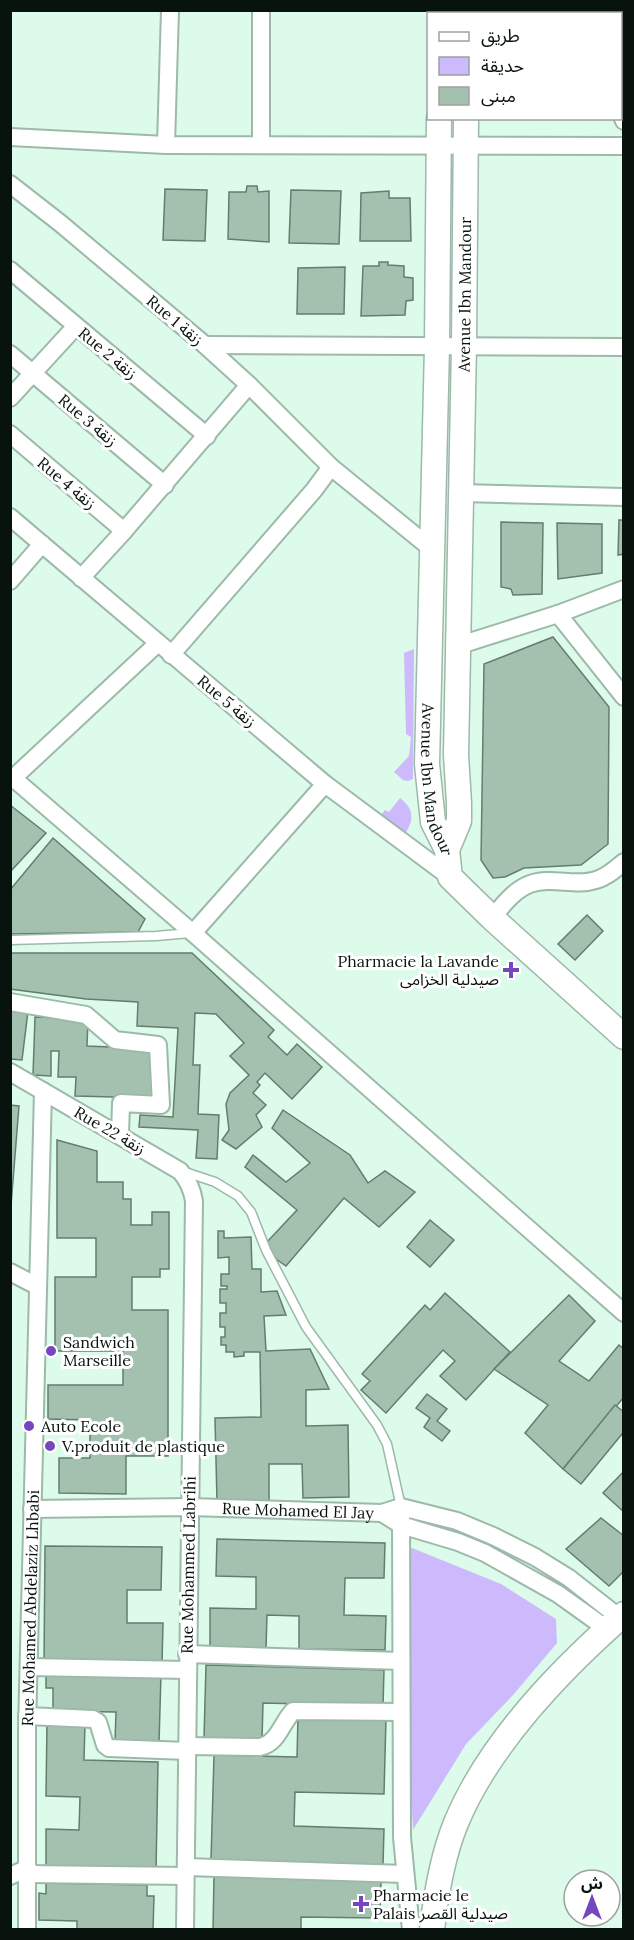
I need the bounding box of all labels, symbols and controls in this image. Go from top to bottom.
legend [427,12,622,120]
text: طريق [481,24,520,47]
text: حديقة [481,54,524,77]
text: مبنى [481,84,516,107]
street label: Avenue Ibn Mandour [453,217,475,373]
street label: Rue 1 زنقة [143,291,207,349]
street label: Rue 2 زنقة [74,323,142,383]
street label: Rue 3 زنقة [54,390,122,450]
street label: Rue 4 زنقة [33,453,101,513]
street label: Rue 5 زنقة [193,671,261,731]
street label: Avenue Ibn Mandour [417,702,457,856]
place label: Pharmacie la Lavande صيدلية الخزامى [338,951,499,989]
marker: Pharmacie la Lavande صيدلية الخزامى [504,963,518,977]
street label: Rue 22 زنقة [71,1102,149,1158]
place label: Sandwich Marseille [63,1332,135,1370]
marker: Sandwich Marseille [44,1344,58,1358]
place label: Auto Ecole [40,1416,121,1436]
marker: Auto Ecole [22,1419,36,1433]
place label: V.produit de plastique [61,1436,225,1456]
marker: V.produit de plastique [43,1439,57,1453]
street label: Rue Mohammed Labrihi [176,1476,200,1654]
street label: Rue Mohamed Abdelaziz Lhbabi [17,1490,43,1727]
street label: Rue Mohamed El Jay [222,1498,375,1523]
north arrow [562,1868,622,1928]
text: ش [581,1873,603,1893]
place label: Pharmacie le Palais صيدلية القصر [373,1885,508,1923]
marker: Pharmacie le Palais صيدلية القصر [354,1897,368,1911]

